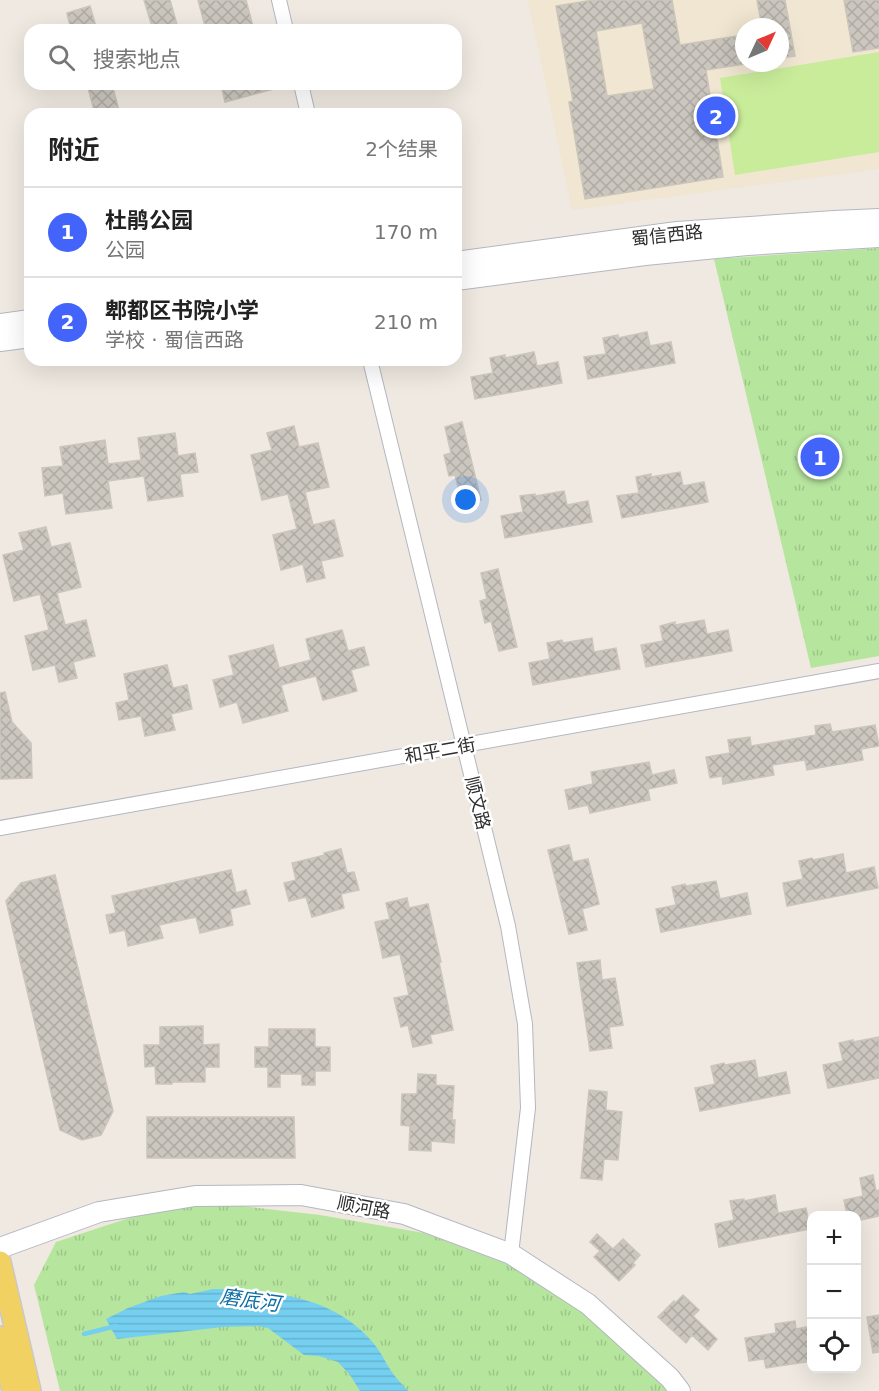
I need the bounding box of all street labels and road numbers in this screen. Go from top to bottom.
street label: 蜀信西路 [630,221,704,249]
street label: 和平二街 [403,733,477,767]
street label: 顺文路 [461,774,495,832]
street label: 顺河路 [335,1192,393,1222]

